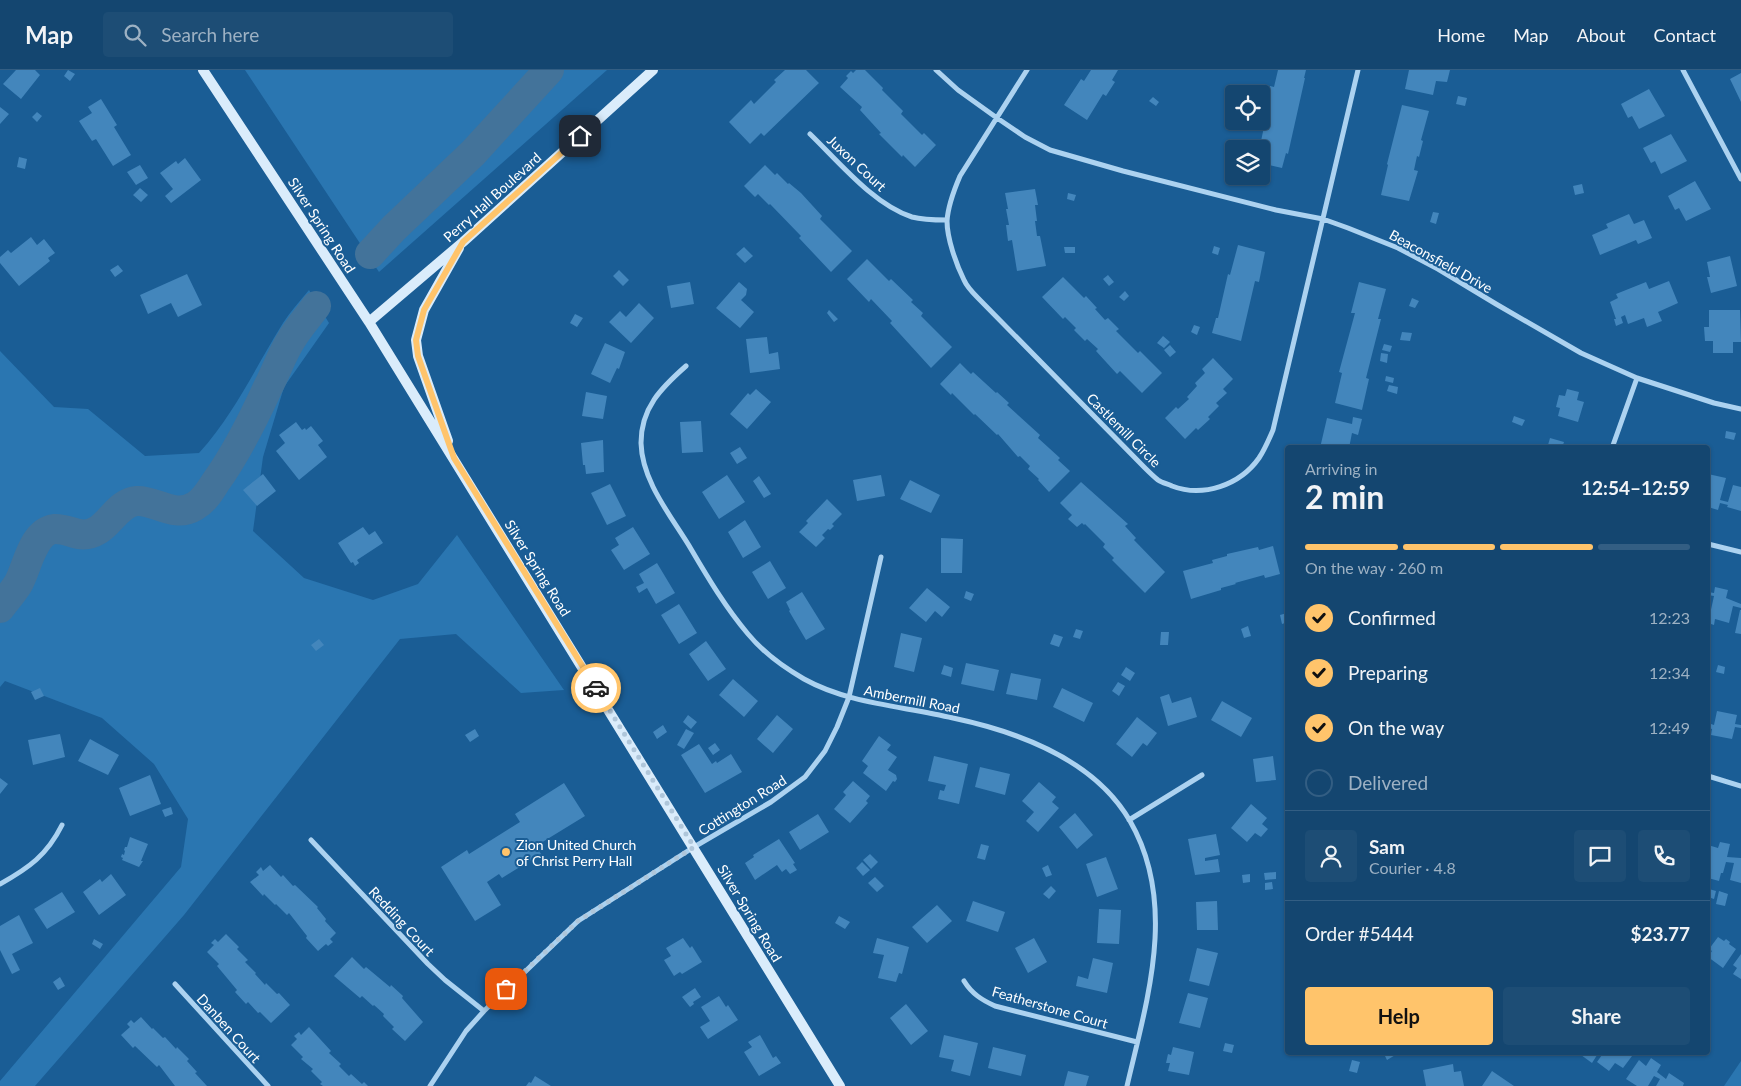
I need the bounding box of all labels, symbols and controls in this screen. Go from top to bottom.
search box [103,12,453,57]
text: Map [25,20,73,49]
icon: search [121,21,149,49]
text: Search here [161,23,259,46]
text: Home [1437,24,1485,46]
text: Map [1513,24,1549,46]
text: About [1577,24,1626,46]
text: Contact [1654,24,1716,46]
map controls [1225,85,1270,185]
button: locate [1225,85,1270,130]
pin [559,115,601,157]
icon: home [566,122,594,150]
street label: Juxon Court [824,131,890,195]
button: layers [1225,140,1270,185]
street label: Perry Hall Boulevard [440,149,544,245]
street label: Silver Spring Road [285,174,359,276]
street label: Beaconsfield Drive [1387,226,1495,296]
street label: Castlemill Circle [1083,389,1165,471]
text: Arriving in [1305,459,1378,478]
text: 12:54–12:59 [1581,476,1690,499]
text: 2 min [1305,477,1384,516]
street label: Silver Spring Road [502,517,574,619]
text: On the way · 260 m [1305,558,1443,577]
icon: check [1305,604,1333,632]
text: Confirmed [1348,606,1436,629]
text: 12:23 [1649,608,1690,627]
icon: check [1305,659,1333,687]
text: Preparing [1348,661,1428,684]
courier [571,663,621,713]
text: 12:34 [1649,663,1690,682]
icon: car [582,674,610,702]
street label: Ambermill Road [863,681,961,717]
icon: check [1305,714,1333,742]
text: On the way [1348,716,1444,739]
text: 12:49 [1649,718,1690,737]
street label: Cottington Road [695,771,789,839]
text: Delivered [1348,771,1428,794]
button: person [1305,830,1357,882]
button: chat [1574,830,1626,882]
button: phone [1638,830,1690,882]
text: Sam [1369,835,1405,858]
place label: Zion United Church of Christ Perry Hall [516,836,636,869]
marker: Zion United Church of Christ Perry Hall [500,846,512,858]
text: Courier · 4.8 [1369,858,1456,877]
street label: Silver Spring Road [714,861,786,965]
street label: Redding Court [366,883,438,959]
text: Order #5444 [1305,922,1414,945]
text: $23.77 [1630,922,1690,945]
pin [485,968,527,1010]
icon: bag [492,975,520,1003]
street label: Featherstone Court [990,982,1110,1032]
button: Help [1305,987,1493,1045]
button: Share [1503,987,1690,1045]
street label: Danben Court [194,990,264,1066]

